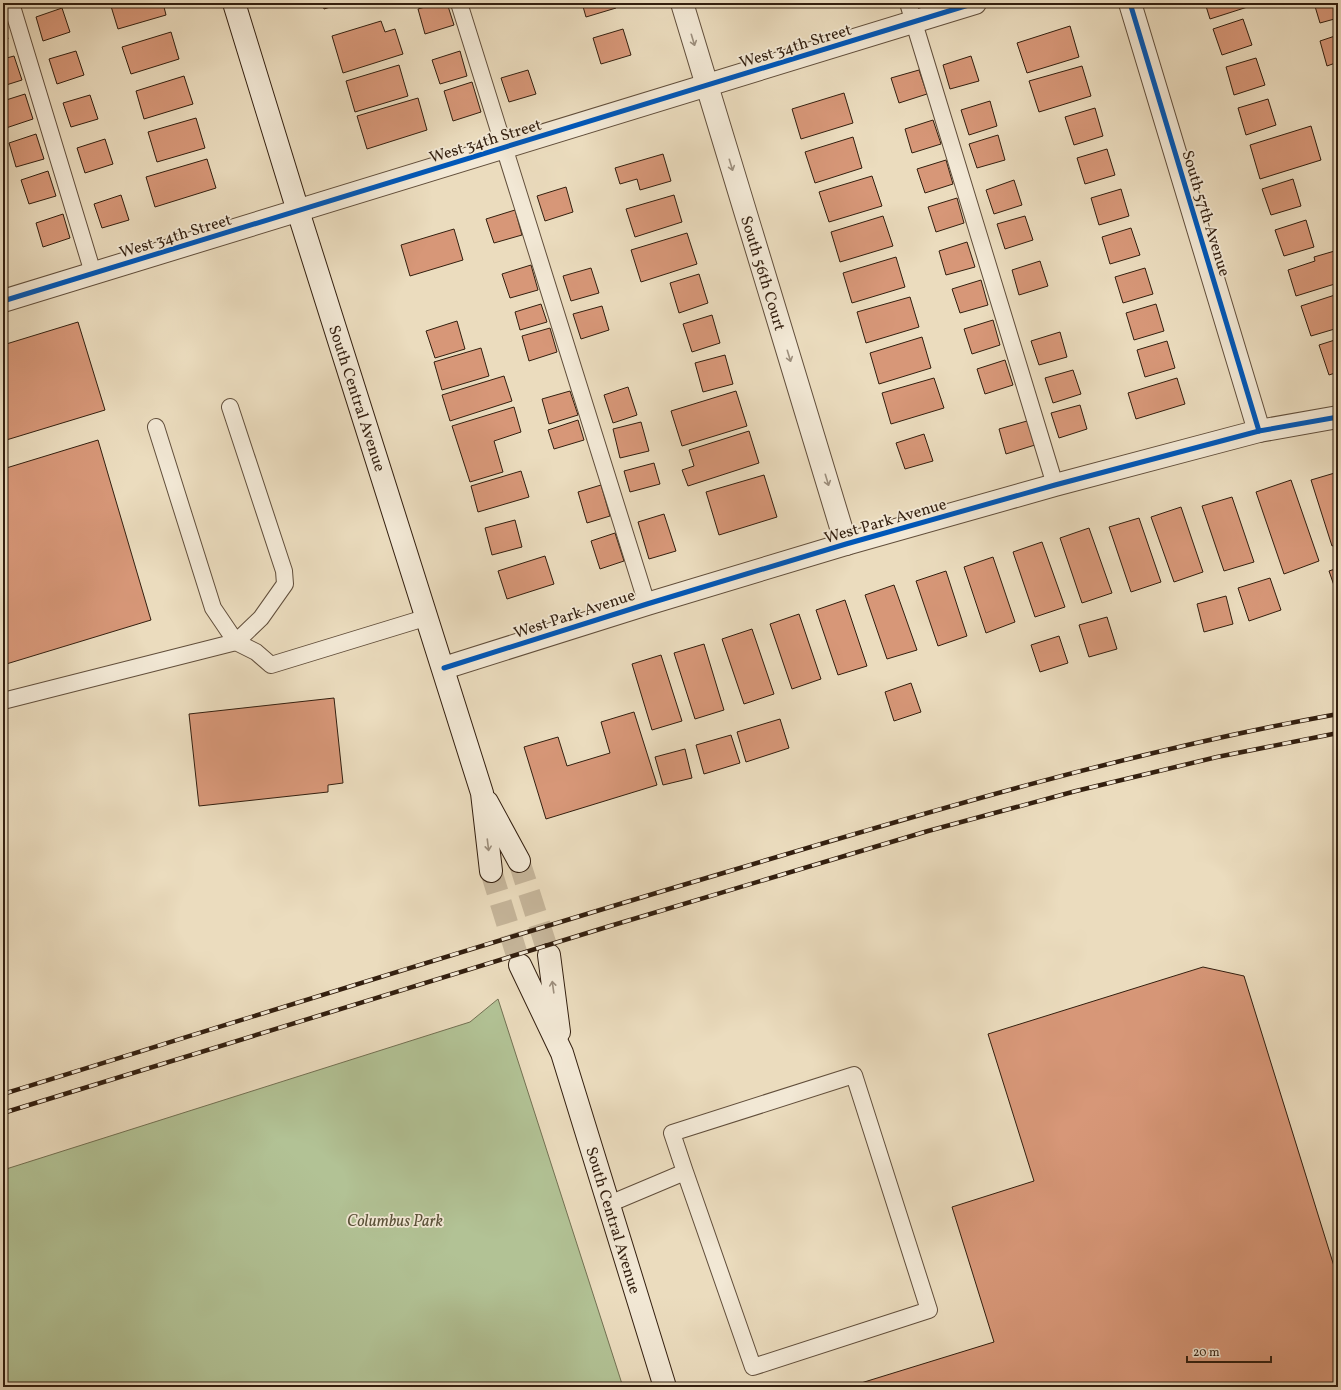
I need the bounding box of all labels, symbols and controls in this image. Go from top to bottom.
street label: West 34th Street [737,19,855,74]
one-way arrow [690,34,697,47]
street label: West 34th Street [427,114,545,169]
street label: South 57th Avenue [1175,148,1235,279]
one-way arrow [728,158,735,171]
street label: West 34th Street [117,209,235,264]
street label: South 56th Court [734,213,790,334]
street label: South Central Avenue [322,323,390,475]
one-way arrow [786,349,793,362]
one-way arrow [824,474,831,487]
street label: West Park Avenue [822,494,949,550]
street label: West Park Avenue [511,585,638,645]
one-way arrow [484,838,492,851]
one-way arrow [549,981,557,994]
street label: South Central Avenue [579,1144,645,1297]
park label: Columbus Park [347,1211,444,1233]
scale bar [1187,1338,1271,1364]
text: 20 m [1193,1345,1220,1361]

